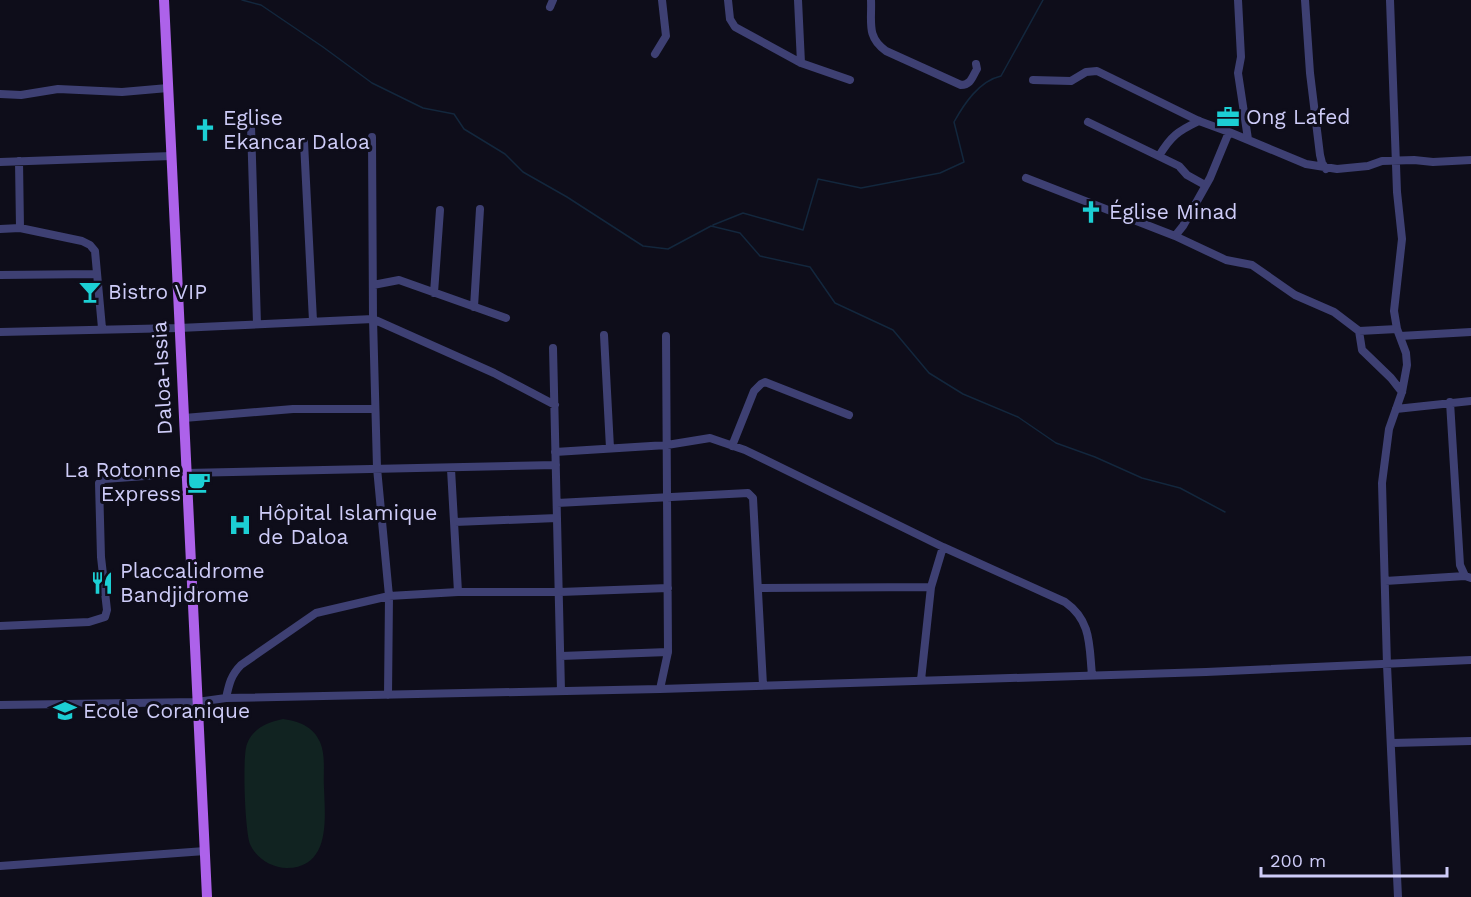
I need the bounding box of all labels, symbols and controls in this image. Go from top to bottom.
office icon: Ong Lafed [1215,104,1241,130]
place label: Ong Lafed [1246,104,1351,129]
place label: Eglise Ekancar Daloa [223,105,370,154]
church icon: Eglise Ekancar Daloa [192,117,218,143]
church icon: Église Minad [1078,199,1104,225]
place label: Église Minad [1109,199,1238,224]
bar icon: Bistro VIP [77,279,103,305]
place label: Bistro VIP [108,279,207,304]
street label: Daloa-Issia [146,320,177,436]
place label: La Rotonne Express [64,457,181,506]
cafe icon: La Rotonne Express [186,469,212,495]
place label: Hôpital Islamique de Daloa [258,500,437,549]
hospital icon: Hôpital Islamique de Daloa [227,512,253,538]
place label: Placcalidrome Bandjidrome [120,558,265,607]
restaurant icon: Placcalidrome Bandjidrome [89,570,115,596]
school or university icon: Ecole Coranique [52,698,78,724]
place label: Ecole Coranique [83,698,250,723]
scale bar [1261,840,1447,878]
text: 200 m [1270,850,1326,871]

